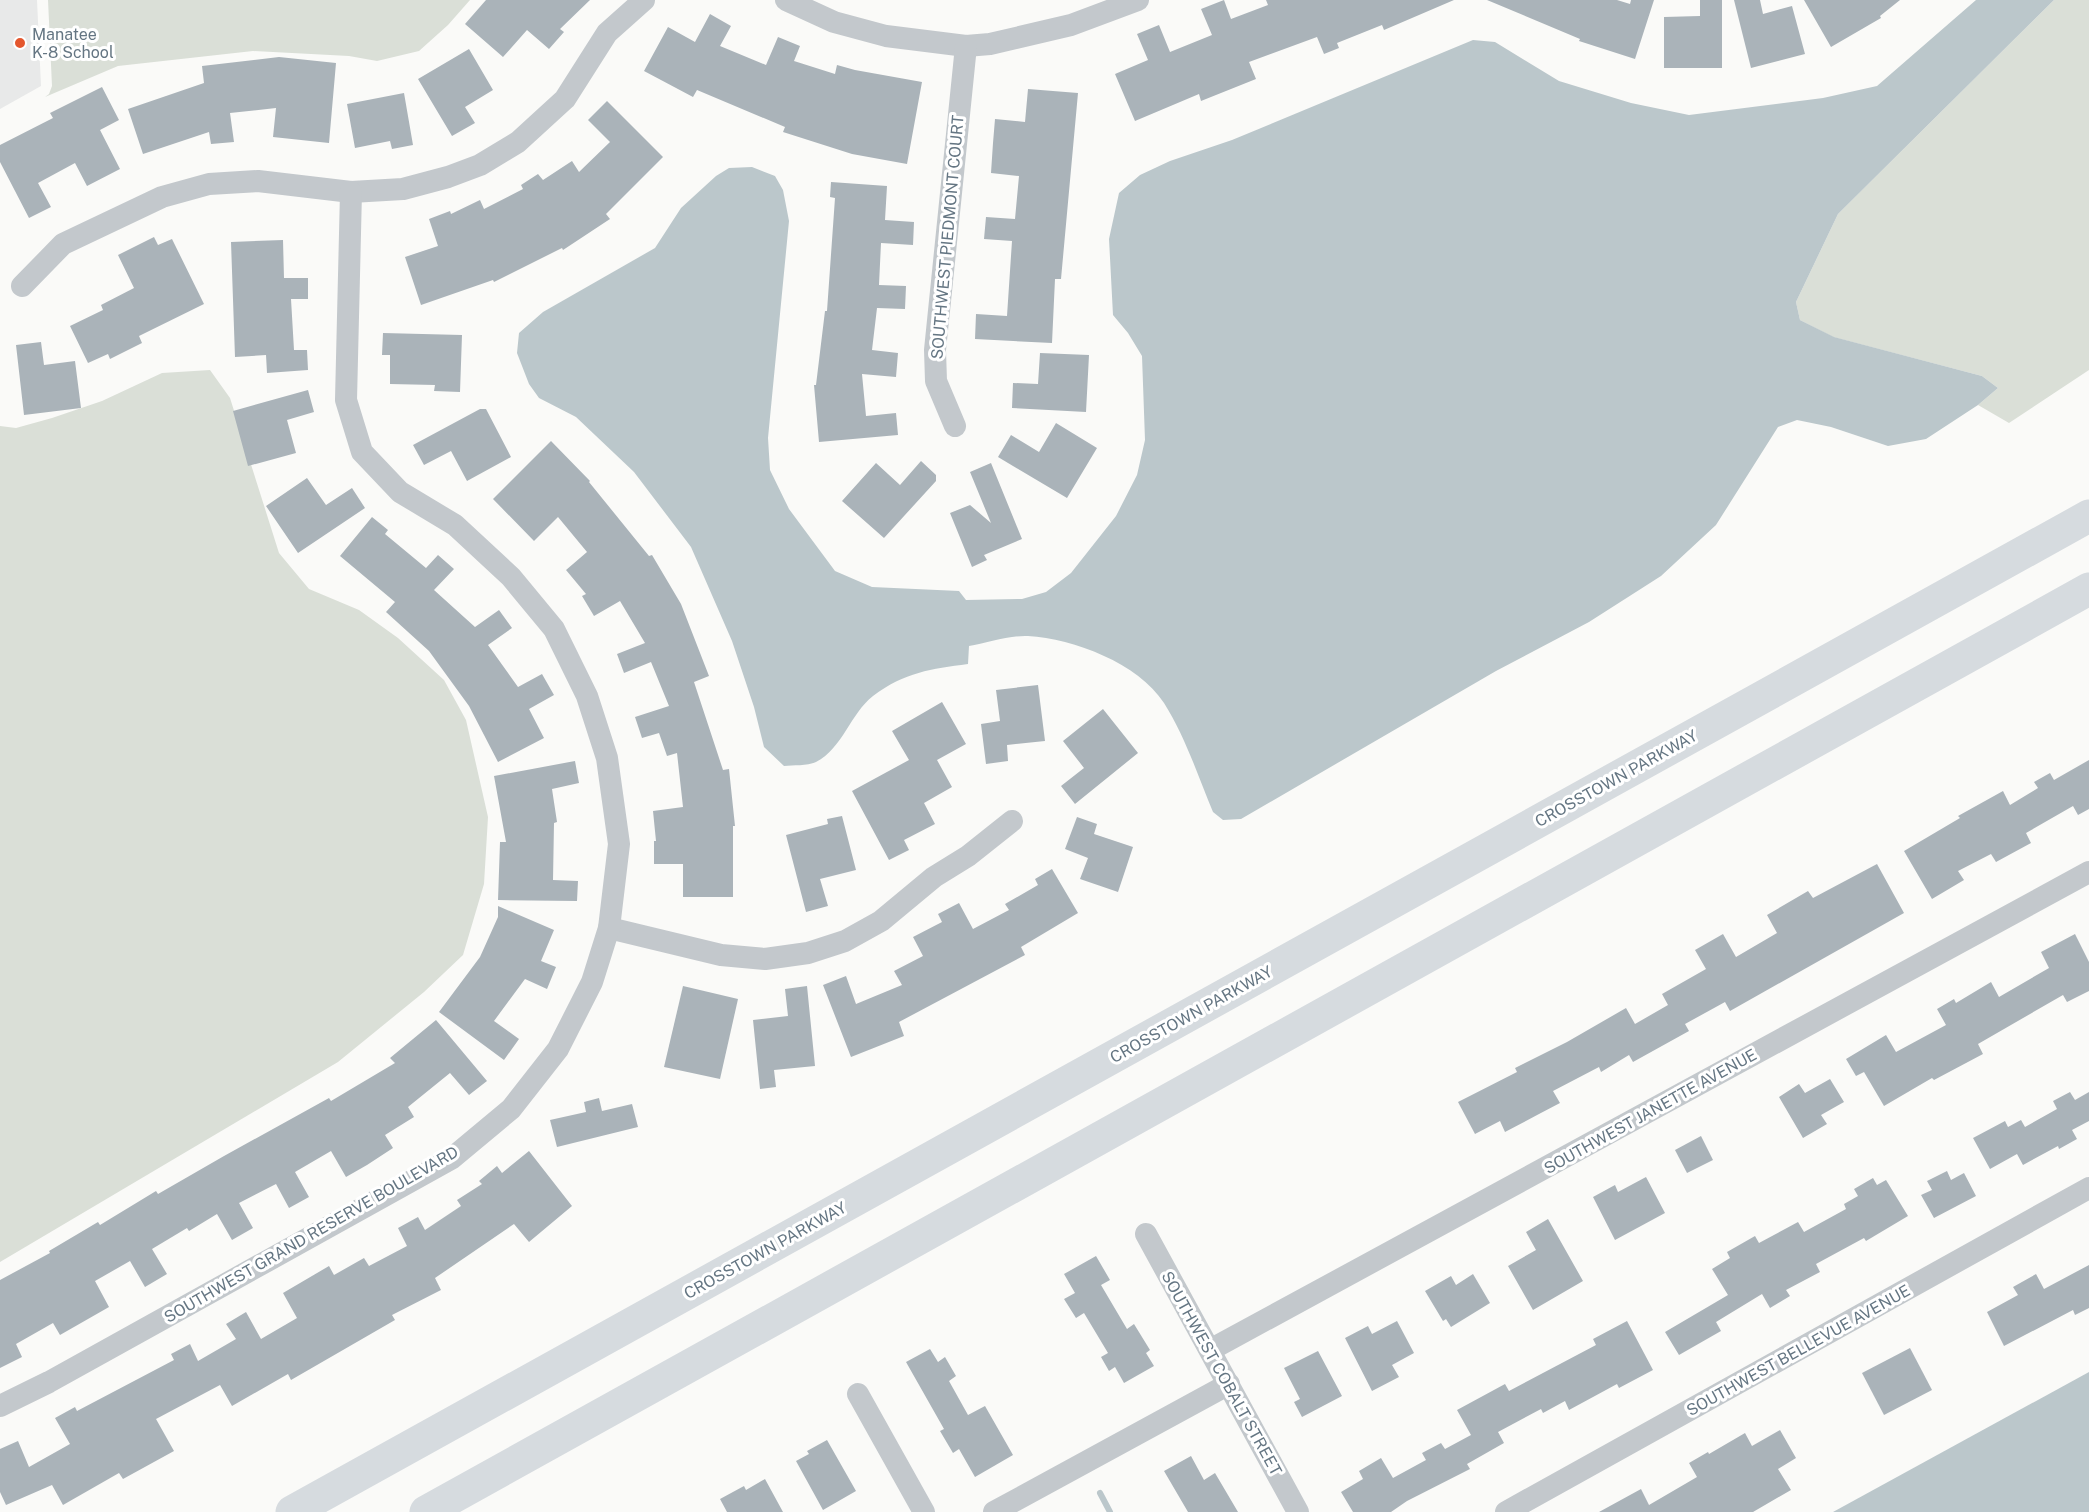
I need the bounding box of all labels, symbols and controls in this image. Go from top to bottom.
place label: Manatee K-8 School [32,25,114,62]
marker: Manatee K-8 School [13,36,27,50]
street label: SOUTHWEST PIEDMONT COURT [927,114,968,360]
street label: CROSSTOWN PARKWAY [1532,726,1701,831]
street label: CROSSTOWN PARKWAY [1107,962,1276,1067]
street label: SOUTHWEST JANETTE AVENUE [1541,1045,1760,1178]
street label: SOUTHWEST GRAND RESERVE BOULEVARD [161,1142,462,1327]
street label: CROSSTOWN PARKWAY [681,1198,850,1303]
street label: SOUTHWEST COBALT STREET [1157,1268,1286,1479]
street label: SOUTHWEST BELLEVUE AVENUE [1683,1281,1913,1420]

